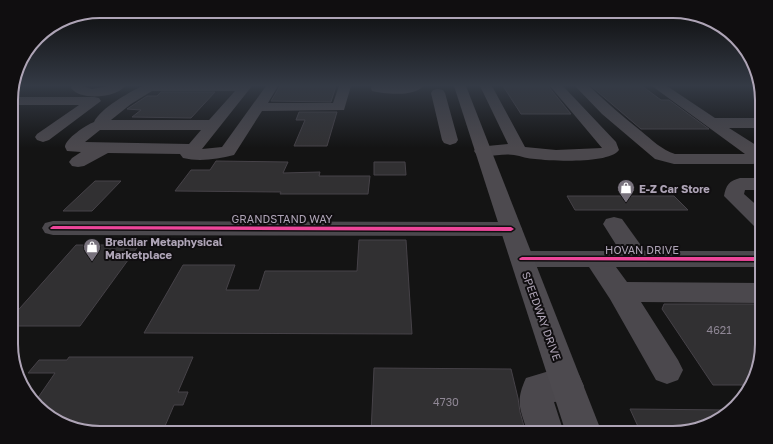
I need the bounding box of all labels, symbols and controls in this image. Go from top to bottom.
shop icon: E-Z Car Store [616,178,636,203]
place label: E-Z Car Store [639,182,710,195]
street label: GRANDSTAND WAY [232,212,332,225]
place label: Breldiar Metaphysical Marketplace [105,235,223,261]
shop icon: Breldiar Metaphysical Marketplace [82,237,102,262]
street label: HOVAN DRIVE [605,243,679,256]
street label: SPEEDWAY DRIVE [520,270,564,363]
house number: 4621 [706,323,732,336]
house number: 4730 [433,395,459,408]

